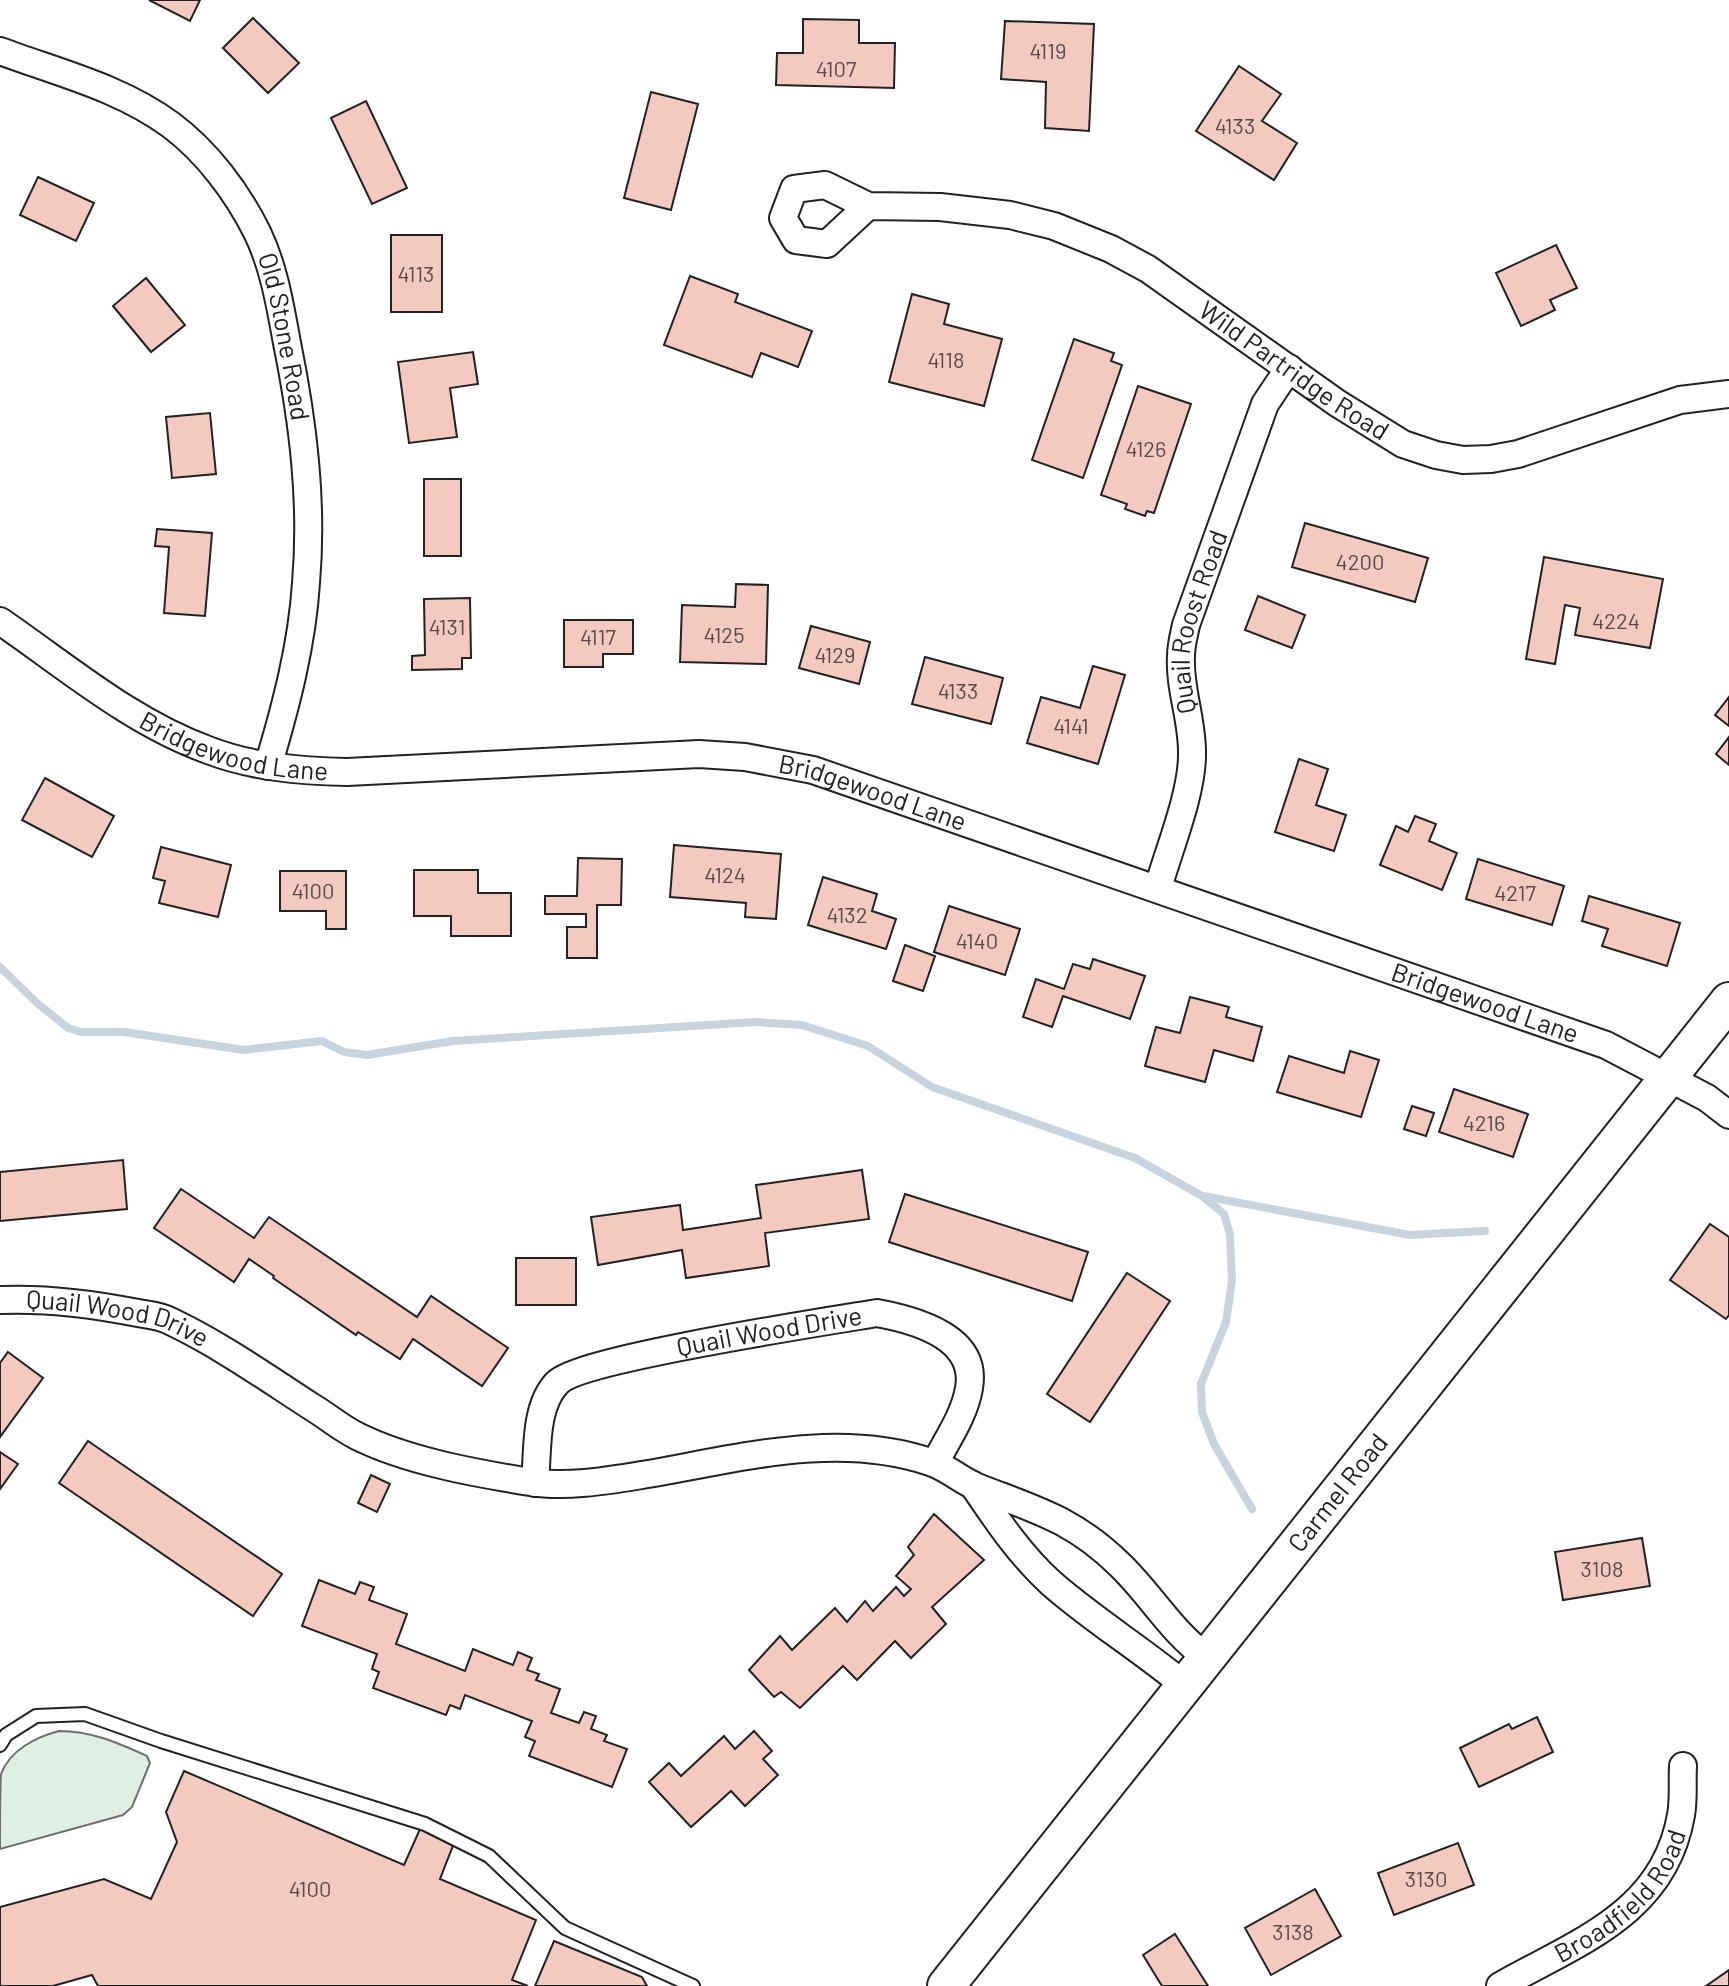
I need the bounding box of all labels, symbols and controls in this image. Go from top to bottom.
house number: 4119 [1029,37,1067,63]
house number: 4107 [816,55,856,81]
house number: 4133 [1215,112,1255,138]
street label: Old Stone Road [253,248,317,422]
house number: 4113 [398,260,434,286]
street label: Wild Partridge Road [1194,293,1395,445]
house number: 4118 [927,346,965,372]
house number: 4126 [1126,435,1166,461]
street label: Quail Roost Road [1164,526,1233,717]
house number: 4200 [1336,548,1384,574]
house number: 4224 [1592,607,1640,633]
house number: 4131 [429,613,465,639]
house number: 4125 [704,621,744,647]
house number: 4117 [580,623,616,649]
house number: 4129 [814,641,856,667]
house number: 4133 [938,677,978,703]
street label: Bridgewood Lane [135,704,329,785]
house number: 4141 [1053,712,1089,738]
street label: Bridgewood Lane [776,747,971,836]
house number: 4124 [704,861,746,887]
house number: 4100 [292,877,334,903]
house number: 4217 [1494,879,1536,905]
house number: 4132 [827,901,867,927]
house number: 4140 [956,927,998,953]
street label: Bridgewood Lane [1388,955,1583,1048]
house number: 4216 [1463,1109,1505,1135]
street label: Quail Wood Drive [26,1283,215,1352]
street label: Quail Wood Drive [674,1299,864,1362]
street label: Carmel Road [1280,1427,1393,1557]
house number: 3108 [1581,1555,1623,1581]
street label: Broadfield Road [1548,1826,1691,1968]
house number: 3130 [1405,1865,1447,1891]
house number: 4100 [289,1875,331,1901]
house number: 3138 [1272,1918,1314,1944]

